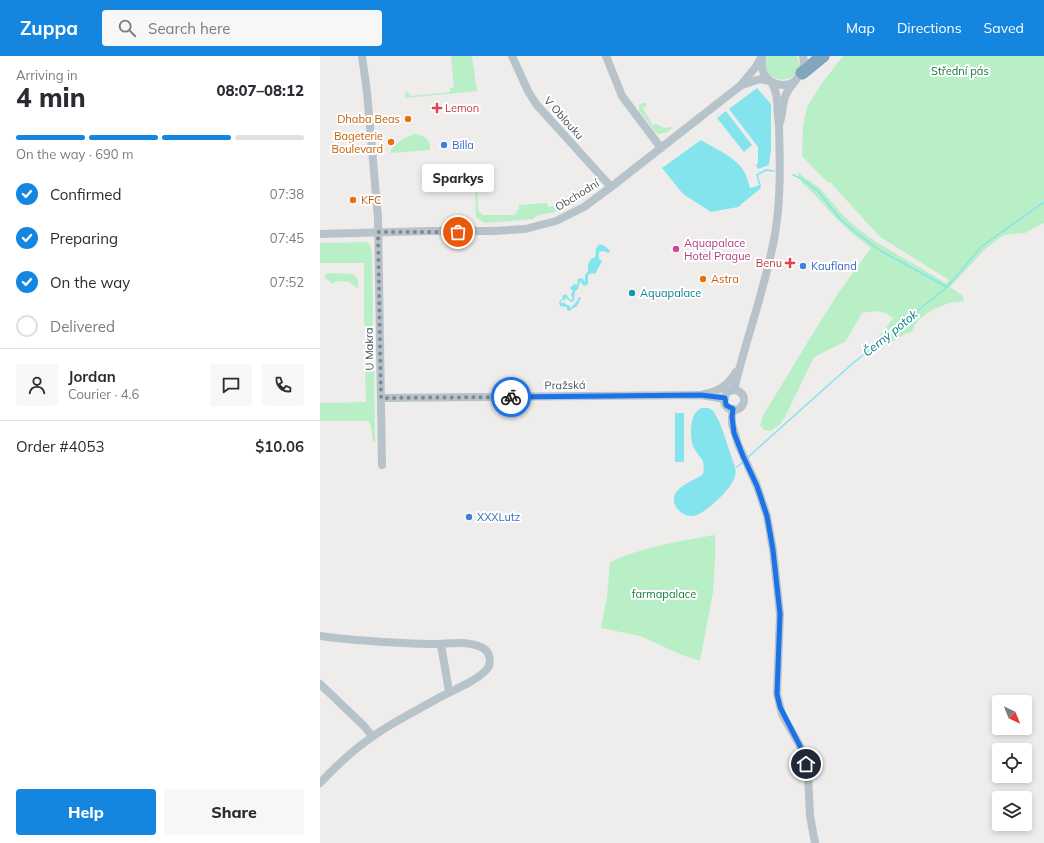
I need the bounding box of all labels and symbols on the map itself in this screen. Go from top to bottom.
park label: Střední pás [931,64,989,78]
street label: V Oblouku [541,94,587,142]
place label: Lemon [445,101,479,115]
marker: Lemon [432,103,442,113]
place label: Dhaba Beas [337,112,400,126]
marker: Dhaba Beas [403,114,413,124]
place label: Bageterie Boulevard [332,129,383,156]
marker: Bageterie Boulevard [386,137,396,147]
place label: Billa [452,138,474,152]
marker: Billa [439,140,449,150]
callout: Sparkys [422,164,494,192]
street label: Obchodní [553,175,603,214]
place label: KFC [361,193,382,207]
marker: KFC [348,195,358,205]
pin [441,215,475,249]
place label: Aquapalace Hotel Prague [684,236,750,263]
marker: Aquapalace Hotel Prague [671,244,681,254]
place label: Benu [756,256,782,270]
marker: Benu [785,258,795,268]
place label: Kaufland [811,259,857,273]
marker: Kaufland [798,261,808,271]
place label: Astra [711,272,739,286]
marker: Astra [698,274,708,284]
place label: Aquapalace [640,286,701,300]
marker: Aquapalace [627,288,637,298]
water label: Černý potok [860,306,921,360]
street label: U Makra [362,327,376,371]
courier [491,377,531,417]
street label: Pražská [544,378,586,392]
place label: XXXLutz [477,510,521,524]
marker: XXXLutz [464,512,474,522]
park label: farmapalace [632,587,696,601]
north arrow [992,695,1032,735]
pin [789,747,823,781]

